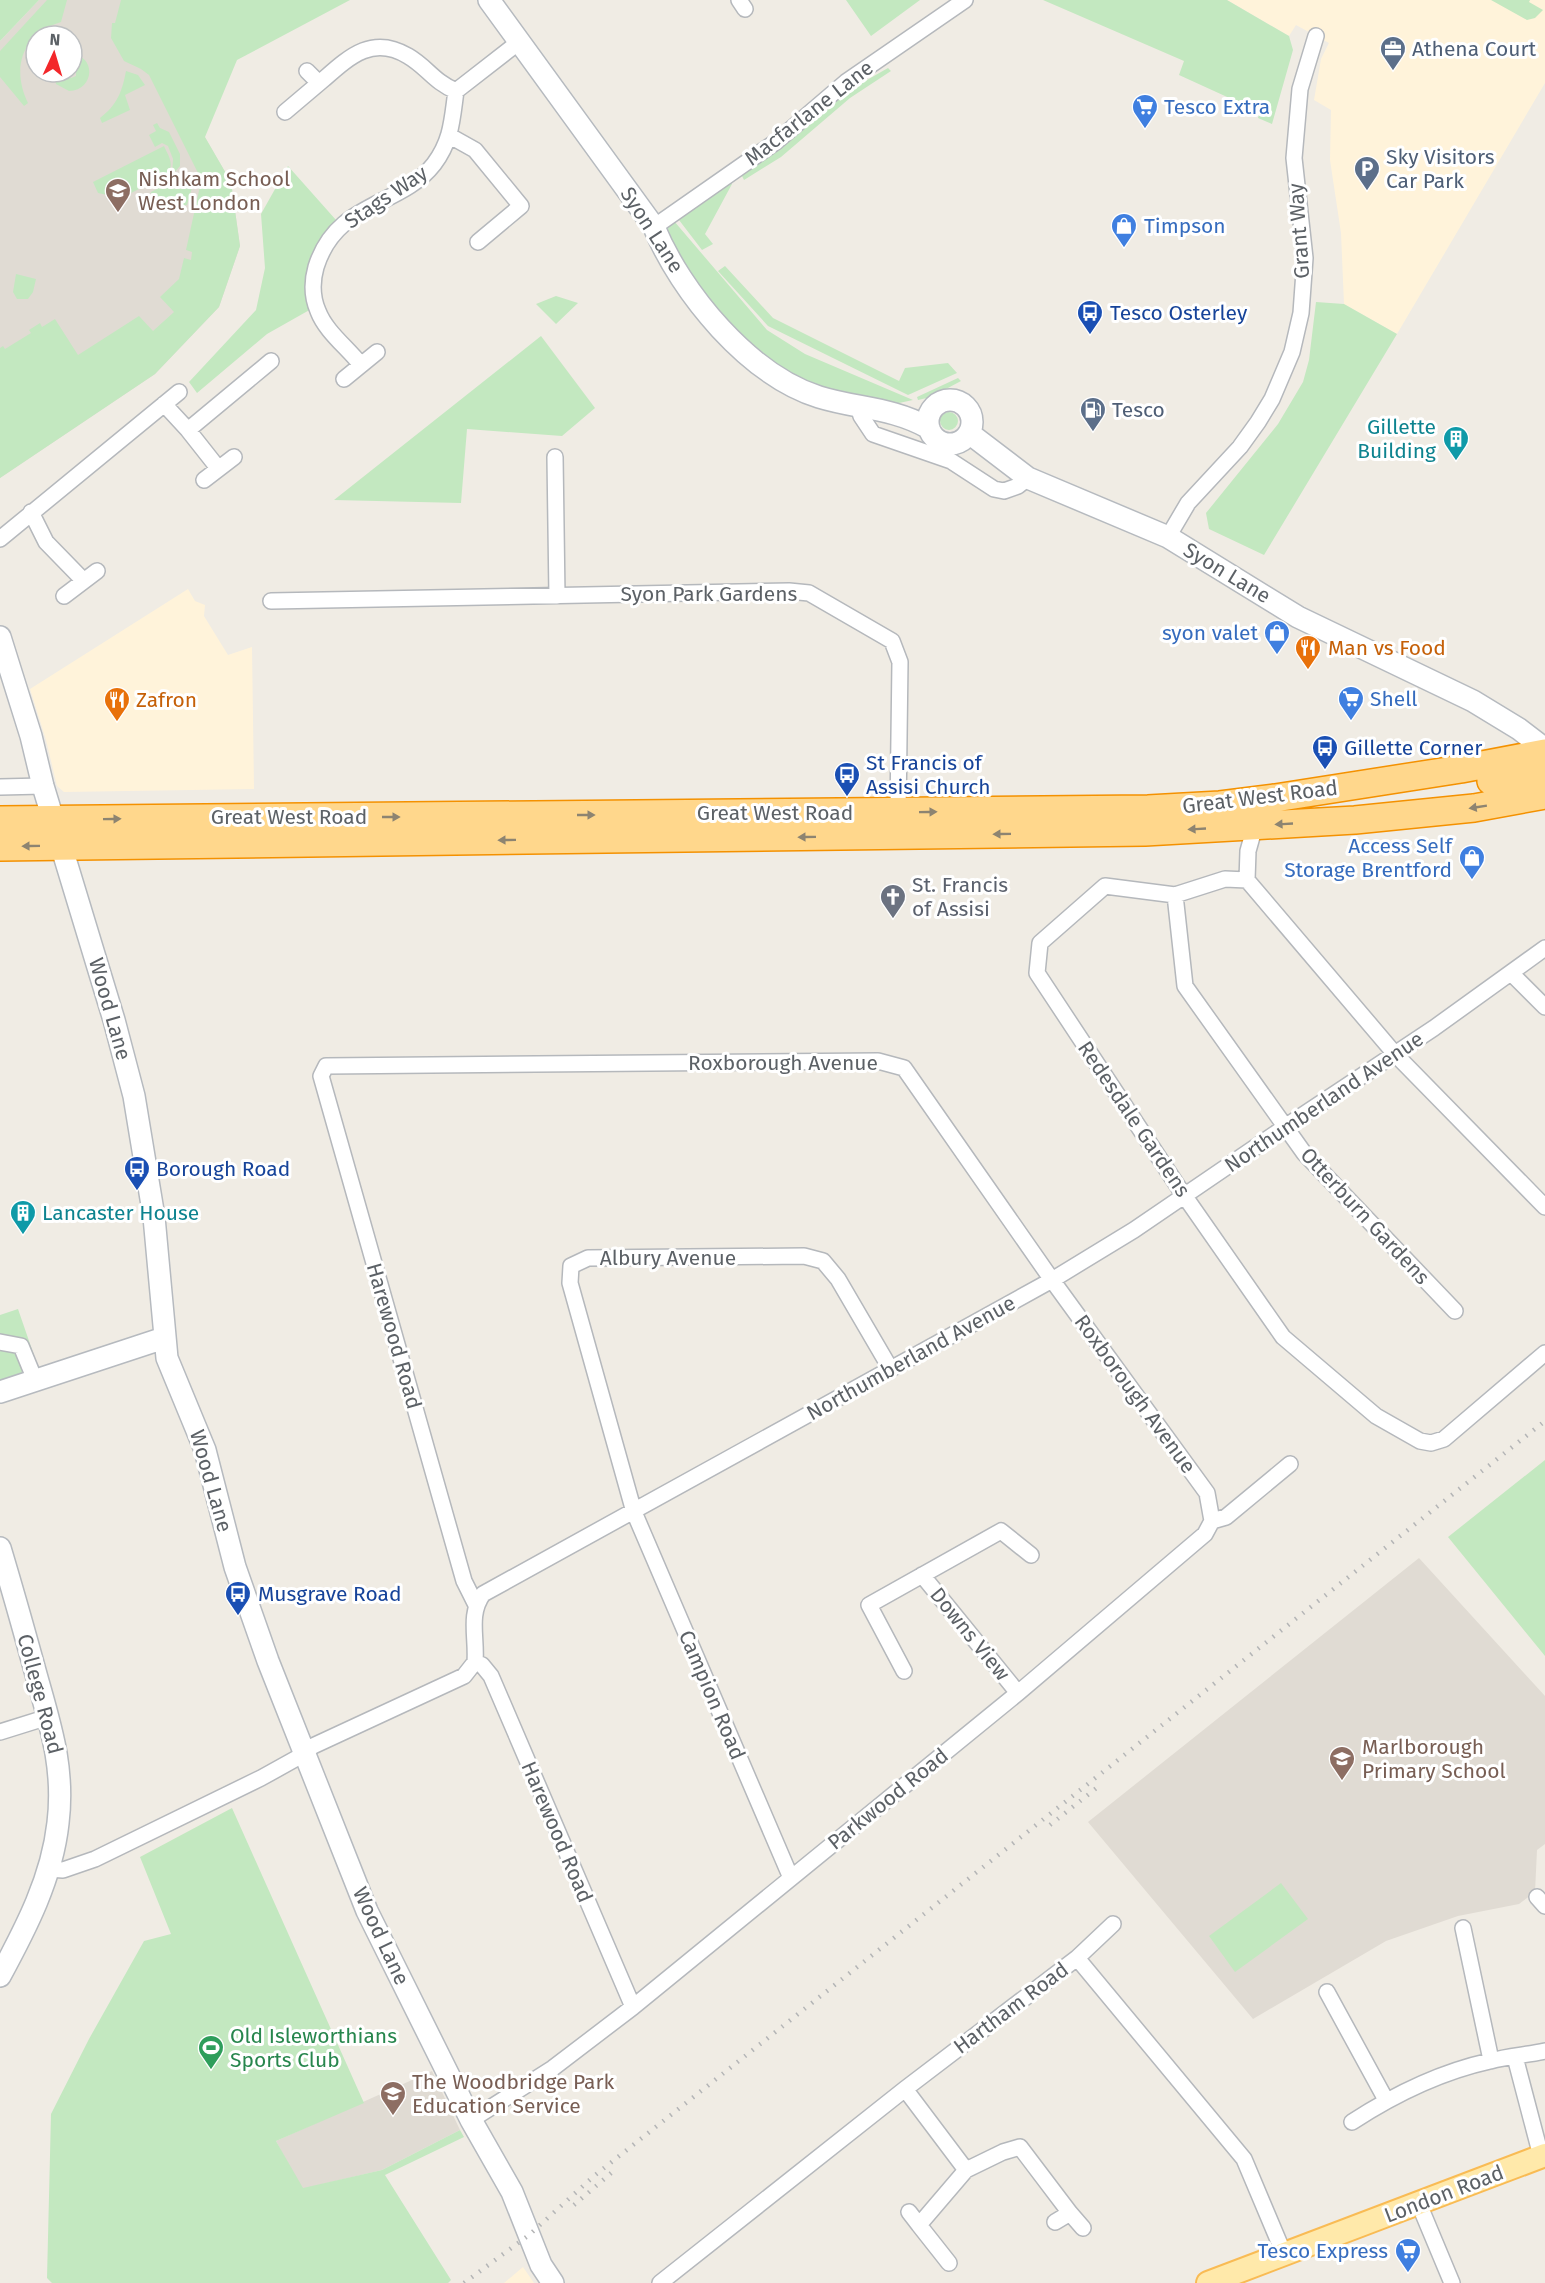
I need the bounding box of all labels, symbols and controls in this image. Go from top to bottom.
north arrow [24,24,84,84]
text: N [49,30,61,49]
office icon: Athena Court [1378,34,1408,72]
place label: Athena Court [1412,36,1537,62]
street label: Macfarlane Lane [739,55,879,171]
supermarket icon: Tesco Extra [1130,92,1160,130]
place label: Tesco Extra [1164,94,1270,120]
place label: Sky Visitors Car Park [1386,144,1495,194]
parking icon: Sky Visitors Car Park [1352,154,1382,192]
street label: Stags Way [340,159,433,234]
place label: Nishkam School West London [138,166,290,216]
school or university icon: Nishkam School West London [103,176,133,214]
street label: Syon Lane [615,182,689,278]
street label: Grant Way [1283,182,1315,280]
shop icon: Timpson [1109,211,1139,249]
place label: Timpson [1144,213,1226,239]
bus stop icon: Tesco Osterley [1075,298,1105,336]
place label: Tesco Osterley [1110,300,1248,326]
fuel station icon: Tesco [1078,395,1108,433]
place label: Tesco [1112,397,1165,423]
place label: Gillette Building [1357,414,1436,464]
building icon: Gillette Building [1441,424,1471,462]
street label: Syon Lane [1179,537,1275,609]
street label: Syon Park Gardens [621,581,798,607]
shop icon: syon valet [1262,618,1292,656]
place label: syon valet [1162,620,1258,646]
restaurant icon: Man vs Food [1293,633,1323,671]
place label: Man vs Food [1328,635,1446,661]
supermarket icon: Shell [1336,684,1366,722]
restaurant icon: Zafron [102,685,132,723]
place label: Shell [1370,686,1418,712]
place label: Zafron [136,687,197,713]
bus stop icon: Gillette Corner [1310,733,1340,771]
place label: Gillette Corner [1344,735,1482,761]
place label: St Francis of Assisi Church [866,750,991,800]
bus stop icon: St Francis of Assisi Church [832,760,862,798]
street label: Great West Road [1181,775,1339,819]
street label: Great West Road [697,800,853,826]
one-way arrow [1469,803,1488,812]
street label: Great West Road [211,804,367,830]
one-way arrow [918,807,937,817]
one-way arrow [576,810,595,820]
one-way arrow [381,812,400,821]
one-way arrow [102,814,121,824]
one-way arrow [1275,820,1294,829]
one-way arrow [1187,825,1206,834]
one-way arrow [993,829,1012,839]
one-way arrow [798,832,817,842]
place label: Access Self Storage Brentford [1284,833,1454,883]
one-way arrow [498,836,517,845]
one-way arrow [21,841,40,851]
shop icon: Access Self Storage Brentford [1457,843,1487,881]
place label: St. Francis of Assisi [912,872,1008,922]
church icon: St. Francis of Assisi [878,882,908,920]
street label: Wood Lane [83,955,137,1063]
street label: Northumberland Avenue [1220,1026,1428,1178]
street label: Redesdale Gardens [1072,1036,1196,1202]
street label: Roxborough Avenue [688,1050,878,1076]
street label: Otterburn Gardens [1295,1142,1435,1290]
bus stop icon: Borough Road [122,1154,152,1192]
place label: Borough Road [156,1156,290,1182]
building icon: Lancaster House [8,1198,38,1236]
place label: Lancaster House [42,1200,199,1226]
street label: Albury Avenue [600,1245,736,1271]
street label: Harewood Road [361,1260,427,1412]
street label: Northumberland Avenue [802,1290,1020,1426]
street label: Roxborough Avenue [1069,1310,1201,1478]
street label: Wood Lane [184,1427,238,1535]
bus stop icon: Musgrave Road [223,1579,253,1617]
place label: Musgrave Road [258,1581,401,1607]
street label: Downs View [924,1582,1016,1686]
street label: Campion Road [673,1626,751,1764]
street label: College Road [11,1631,69,1757]
place label: Marlborough Primary School [1362,1734,1506,1784]
street label: Parkwood Road [823,1742,953,1856]
school or university icon: Marlborough Primary School [1327,1744,1357,1782]
street label: Harewood Road [516,1758,598,1906]
street label: Wood Lane [347,1883,415,1989]
street label: Hartham Road [948,1956,1074,2060]
place label: Old Isleworthians Sports Club [230,2023,397,2073]
sports icon: Old Isleworthians Sports Club [196,2033,226,2071]
place label: The Woodbridge Park Education Service [412,2069,615,2119]
school or university icon: The Woodbridge Park Education Service [378,2079,408,2117]
street label: London Road [1381,2159,1507,2229]
supermarket icon: Tesco Express [1393,2236,1423,2274]
place label: Tesco Express [1257,2238,1388,2264]

